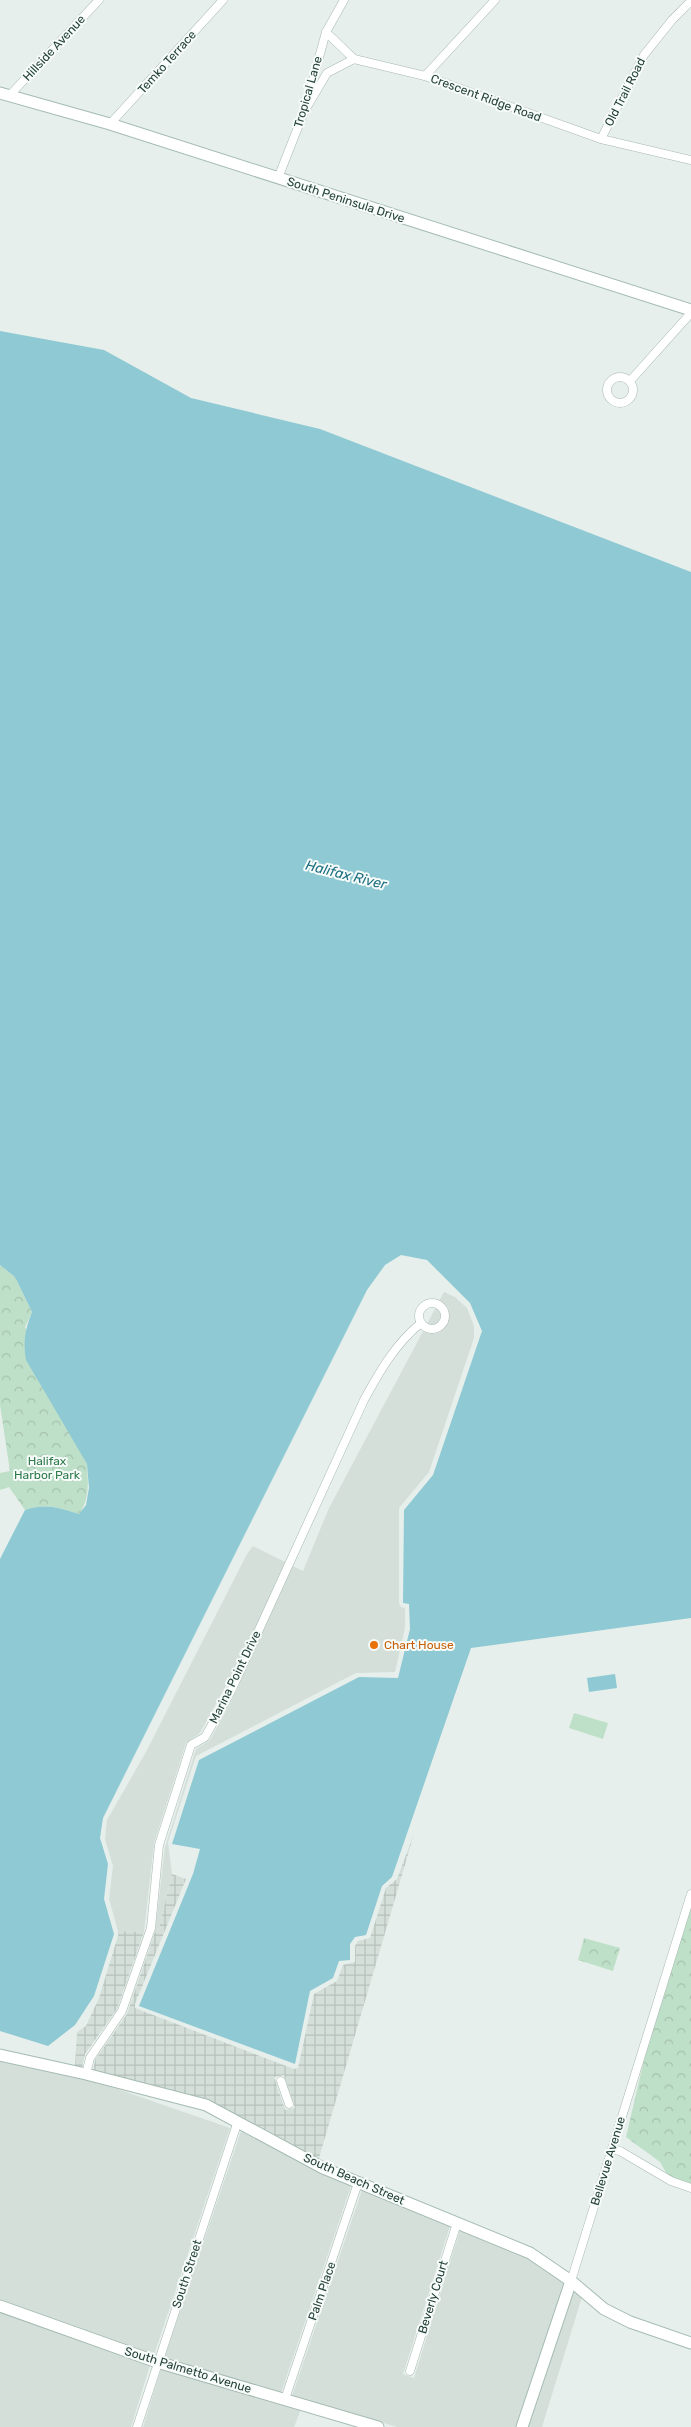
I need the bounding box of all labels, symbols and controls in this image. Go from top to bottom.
street label: Hillside Avenue [20,12,88,84]
street label: Temko Terrace [135,27,199,96]
street label: Tropical Lane [291,54,325,129]
street label: Old Trail Road [602,55,648,129]
street label: Crescent Ridge Road [429,71,543,125]
street label: South Peninsula Drive [285,174,407,226]
water label: Halifax River [304,857,389,893]
park label: Halifax Harbor Park [14,1454,81,1482]
street label: Marina Point Drive [206,1628,264,1726]
place label: Chart House [384,1638,454,1652]
marker: Chart House [368,1639,380,1651]
street label: Bellevue Avenue [588,2115,628,2207]
street label: South Beach Street [301,2150,407,2208]
street label: South Street [169,2238,205,2310]
street label: Beverly Court [415,2258,451,2335]
street label: Palm Place [305,2259,339,2322]
street label: South Palmetto Avenue [123,2344,253,2396]

